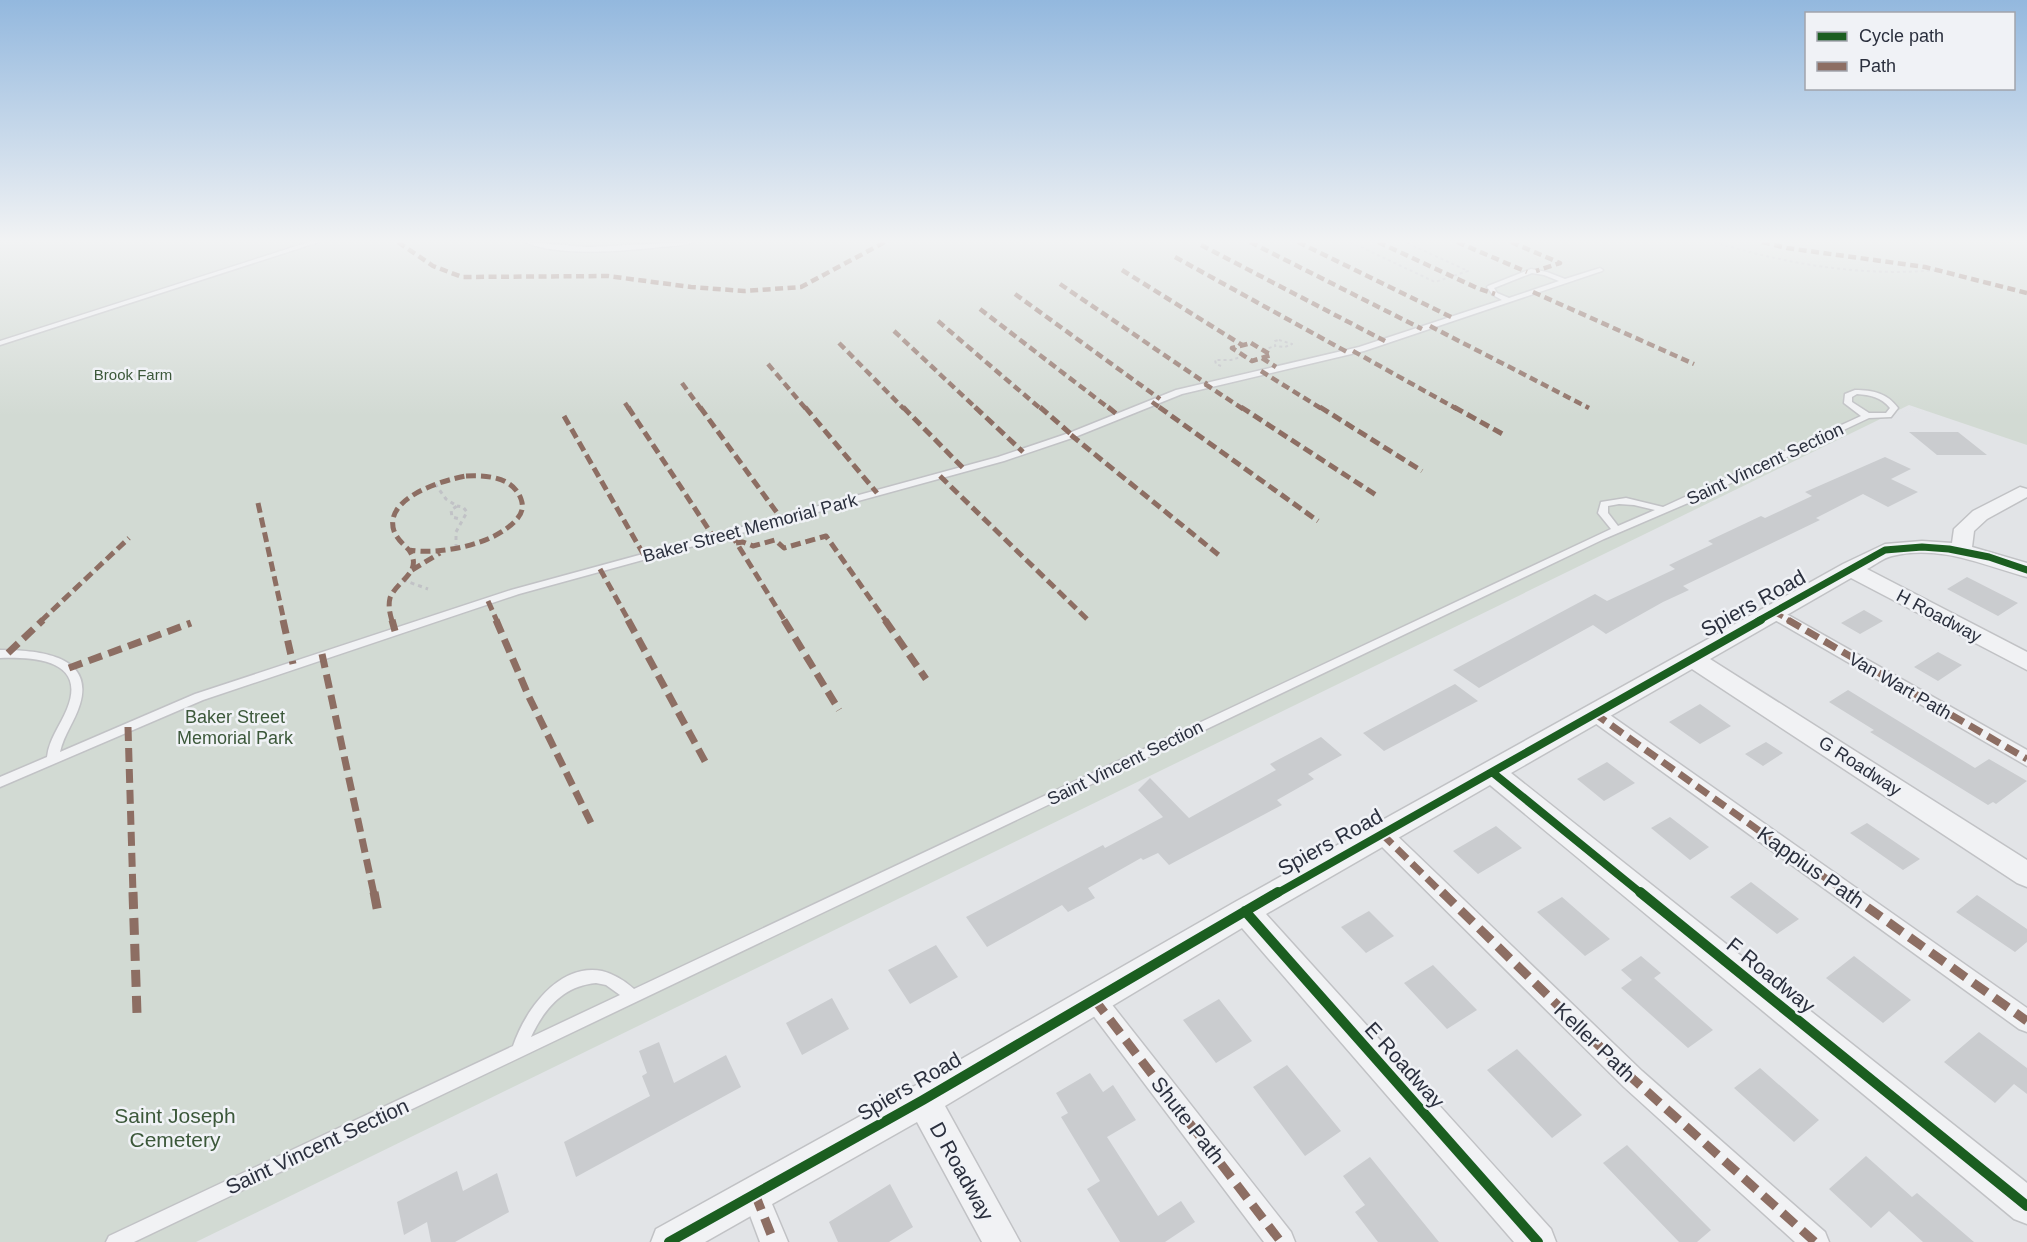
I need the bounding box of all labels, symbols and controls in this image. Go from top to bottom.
legend [1805,12,2015,90]
text: Cycle path [1859,26,1944,46]
text: Path [1859,56,1896,76]
park label: Brook Farm [94,366,172,383]
street label: Saint Vincent Section [1683,419,1847,509]
street label: Baker Street Memorial Park [641,489,860,566]
street label: Spiers Road [1697,565,1809,641]
street label: H Roadway [1893,585,1985,647]
street label: Van Wart Path [1845,649,1955,723]
park label: Baker Street Memorial Park [177,707,294,748]
street label: Saint Vincent Section [1044,717,1206,809]
street label: G Roadway [1815,732,1905,800]
street label: Spiers Road [1274,804,1386,880]
street label: Kappius Path [1753,822,1869,912]
street label: F Roadway [1722,933,1820,1018]
street label: Keller Path [1550,998,1640,1086]
street label: E Roadway [1361,1017,1450,1113]
street label: Spiers Road [853,1047,965,1125]
street label: Shute Path [1147,1072,1229,1168]
street label: Saint Vincent Section [222,1093,412,1199]
park label: Saint Joseph Cemetery [114,1104,236,1151]
street label: D Roadway [926,1118,999,1224]

